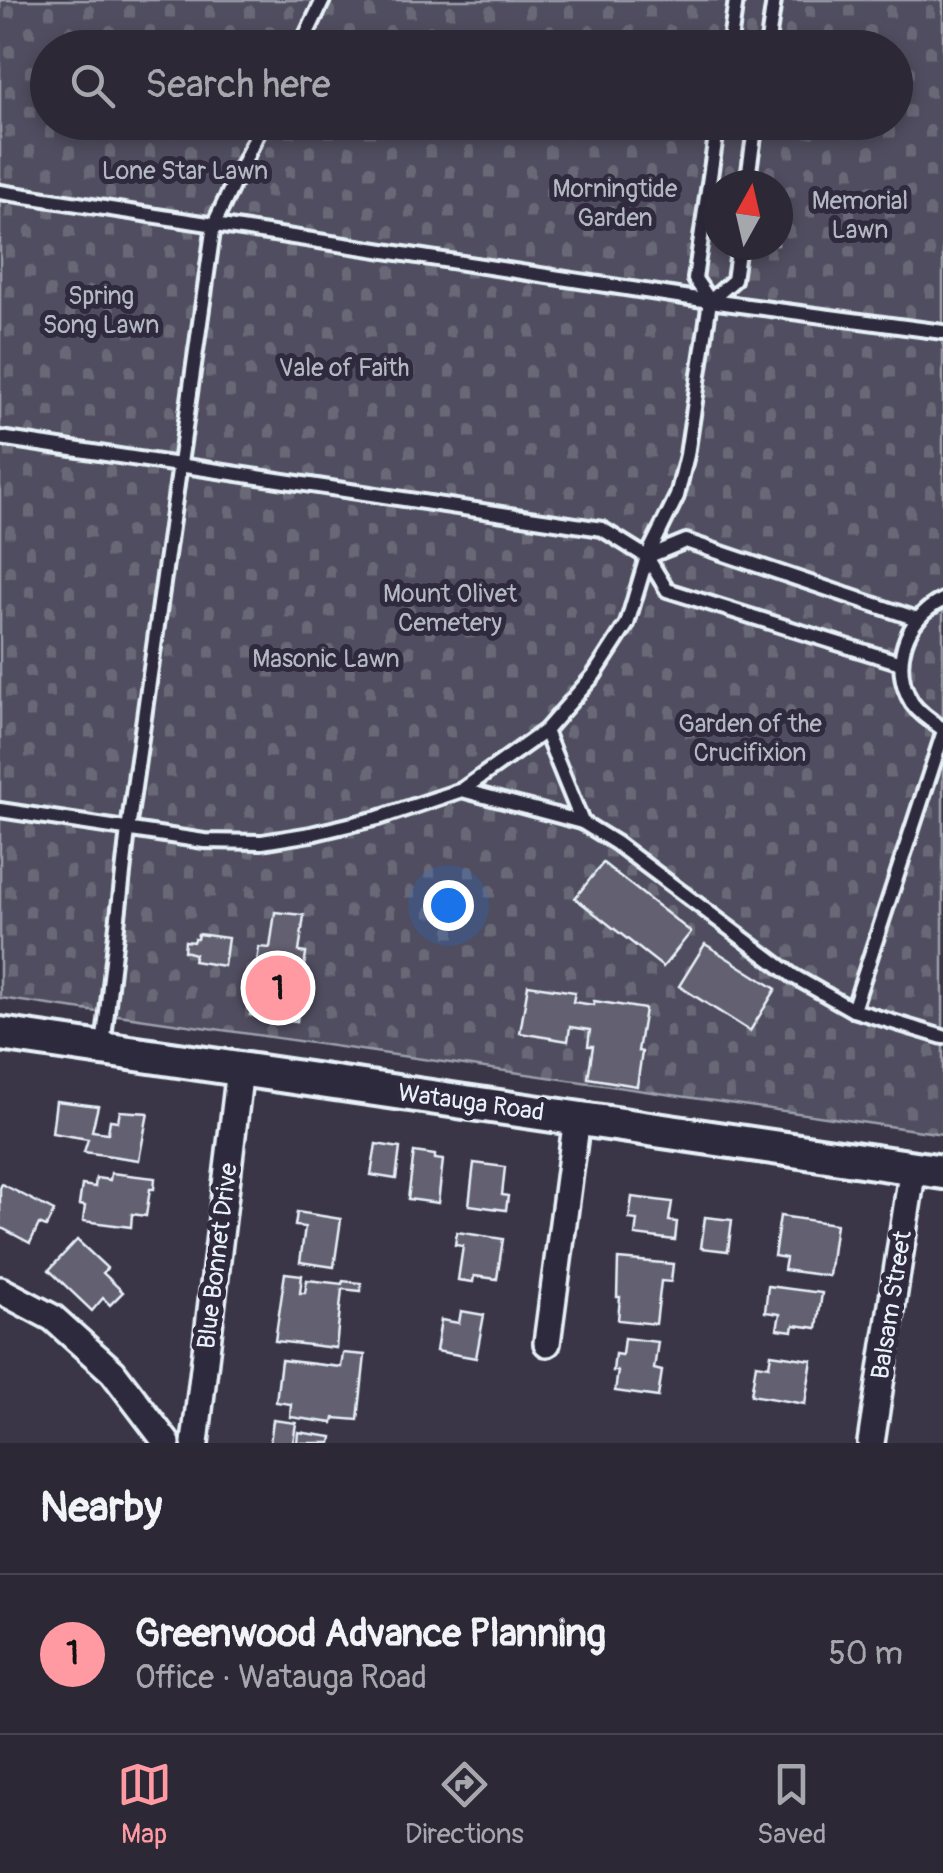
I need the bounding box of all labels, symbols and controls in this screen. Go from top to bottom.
search box [30,30,913,140]
icon: search [65,58,120,113]
text: Search here [145,61,331,109]
park label: Lone Star Lawn [102,156,268,187]
north arrow [703,170,793,260]
park label: Morningtide Garden [553,174,678,234]
park label: Memorial Lawn [812,186,908,246]
park label: Spring Song Lawn [43,281,159,341]
park label: Vale of Faith [279,353,409,384]
park label: Mount Olivet Cemetery [383,579,518,639]
park label: Masonic Lawn [252,644,400,675]
park label: Garden of the Crucifixion [678,709,822,769]
your location [423,880,474,931]
pin: 1 [246,950,310,1026]
street label: Watauga Road [396,1077,546,1129]
street label: Blue Bonnet Drive [191,1161,245,1351]
street label: Balsam Street [865,1228,919,1381]
text: Nearby [40,1482,162,1534]
text: Greenwood Advance Planning [135,1610,606,1658]
text: 1 [66,1634,79,1674]
text: 50 m [828,1634,903,1674]
text: Office · Watauga Road [135,1658,427,1698]
tab: Map [117,1757,172,1852]
tab: Directions [405,1757,524,1852]
tab: Saved [757,1757,826,1852]

